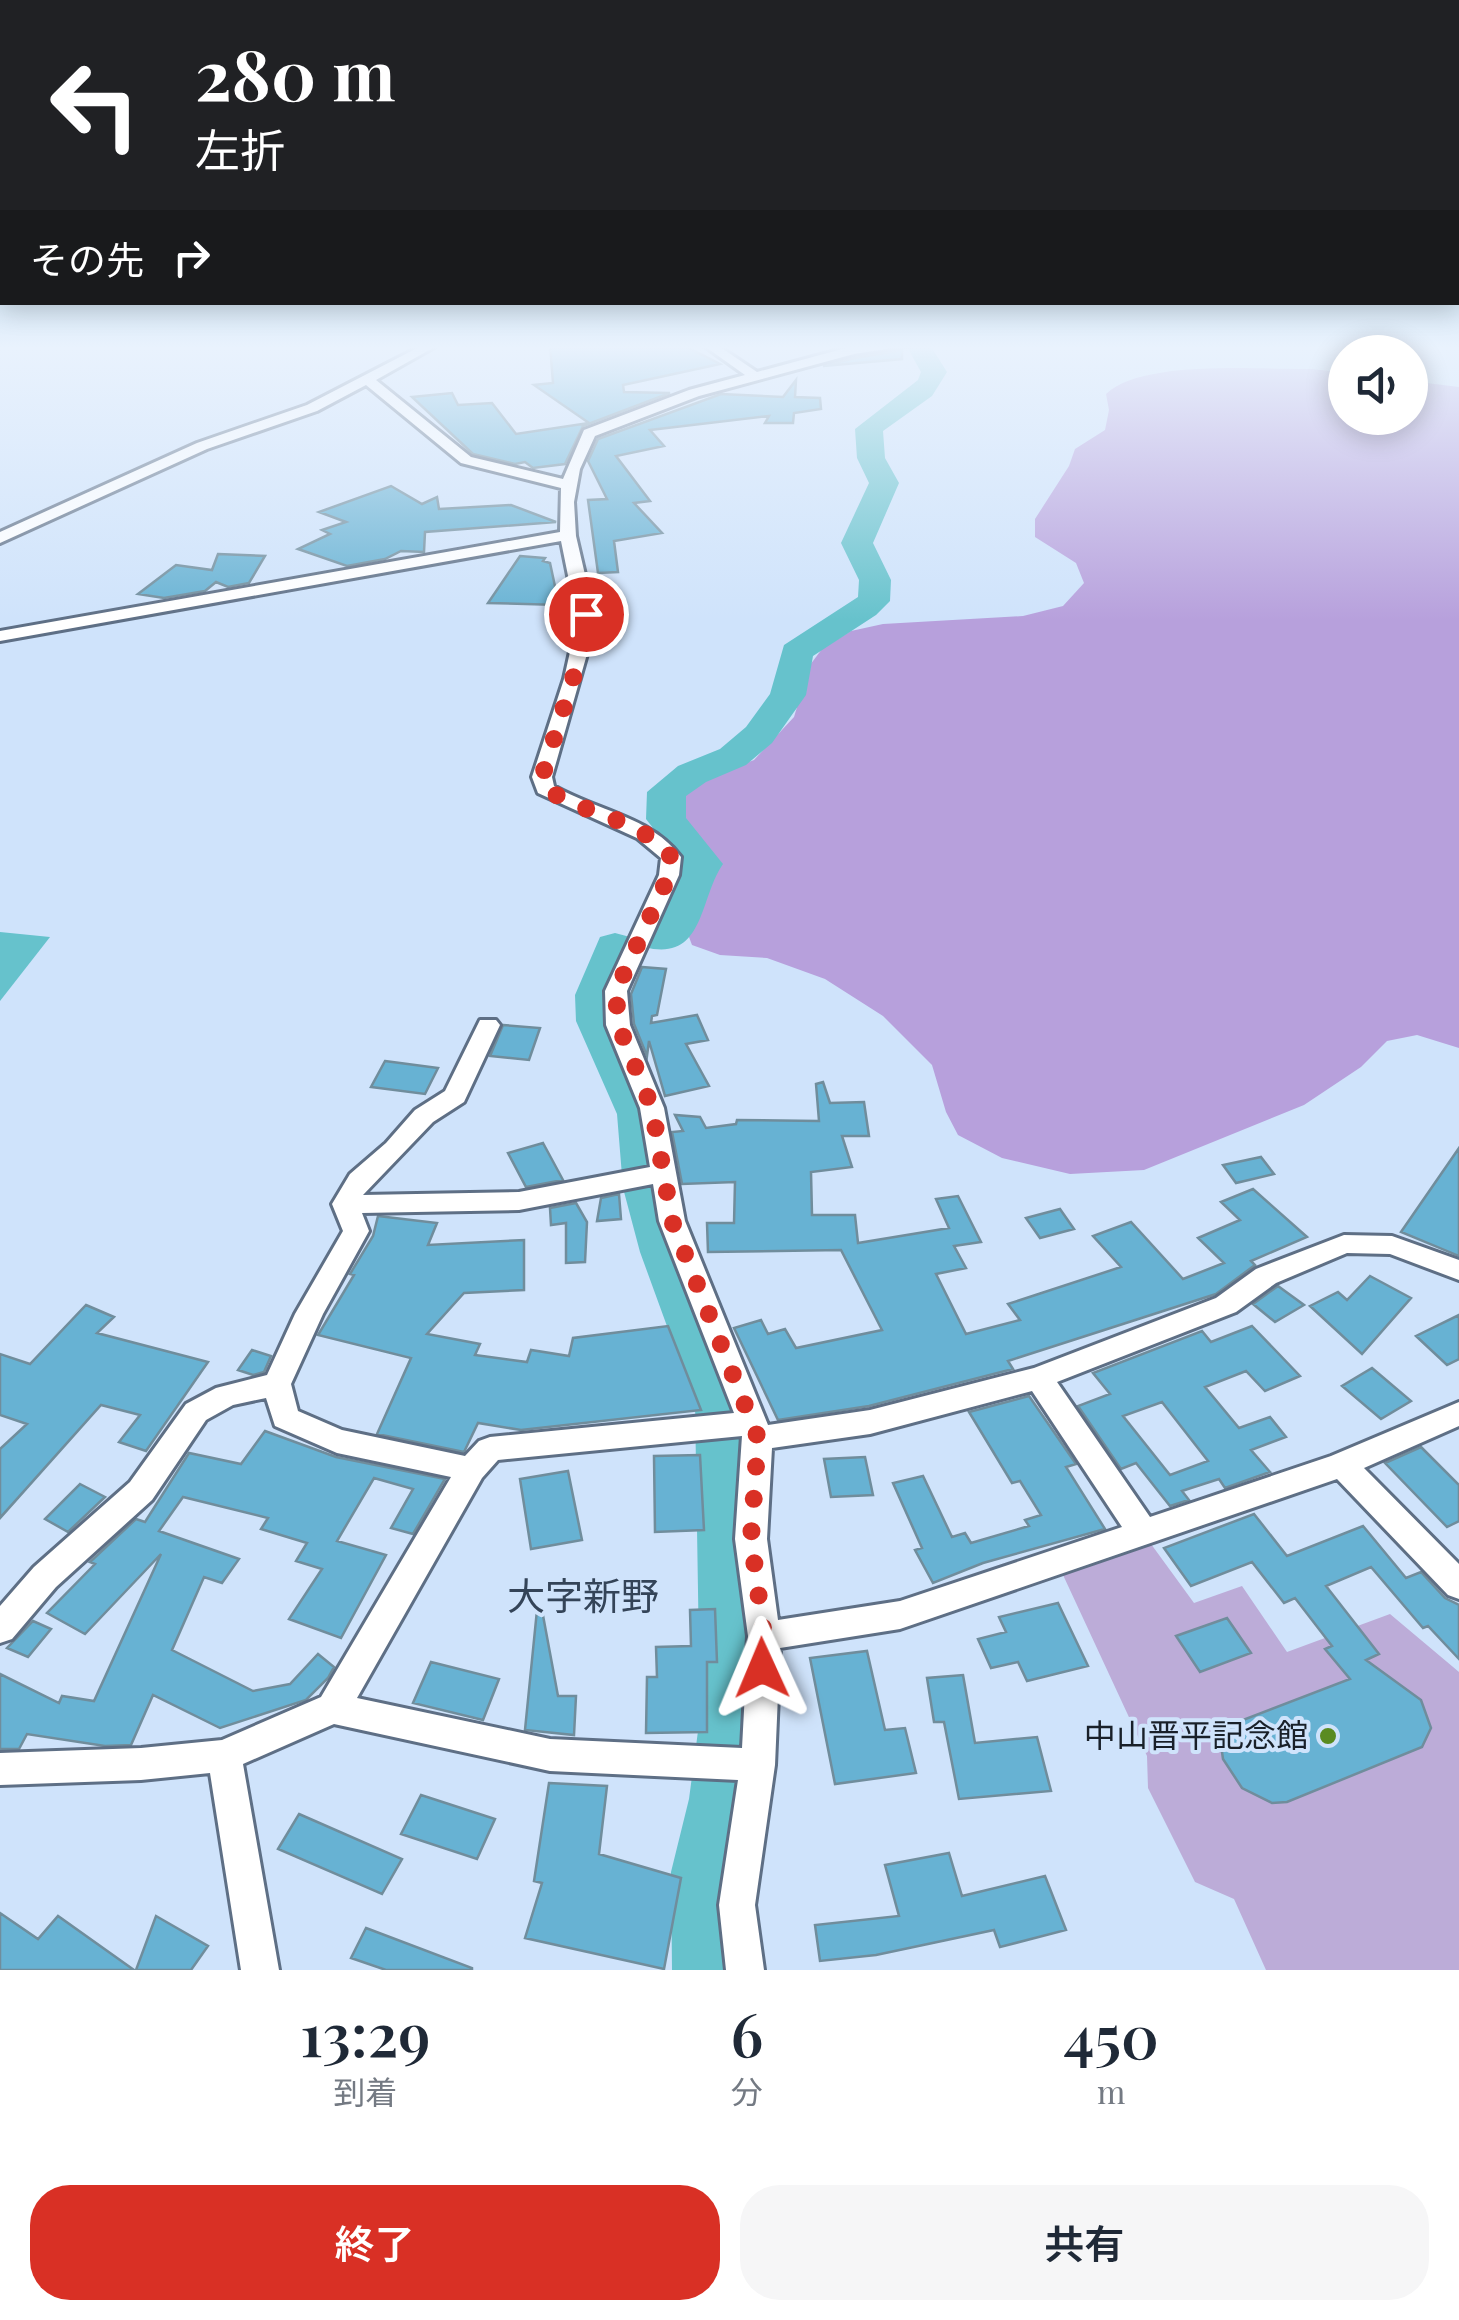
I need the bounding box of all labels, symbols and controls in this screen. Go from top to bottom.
text: 280 m [195,25,396,119]
icon: left [30,40,160,170]
text: 左折 [195,118,285,178]
icon: right [164,230,219,285]
text: その先 [30,233,144,284]
map controls [1328,335,1428,435]
button: sound [1328,335,1428,435]
pin [544,572,629,657]
icon: arrive [559,587,614,642]
district label: 大字新野 [507,1569,659,1620]
position arrow [710,1616,814,1720]
place label: 中山晋平記念館 [1084,1712,1308,1755]
marker: 中山晋平記念館 [1317,1725,1339,1747]
text: 13:29 [300,1992,430,2072]
text: 6 [731,1992,763,2072]
text: 450 [1063,1994,1159,2074]
text: 到着 [333,2069,397,2112]
text: 分 [731,2069,763,2112]
text: m [1097,2069,1125,2112]
button: 終了 [30,2185,720,2300]
button: 共有 [740,2185,1429,2300]

